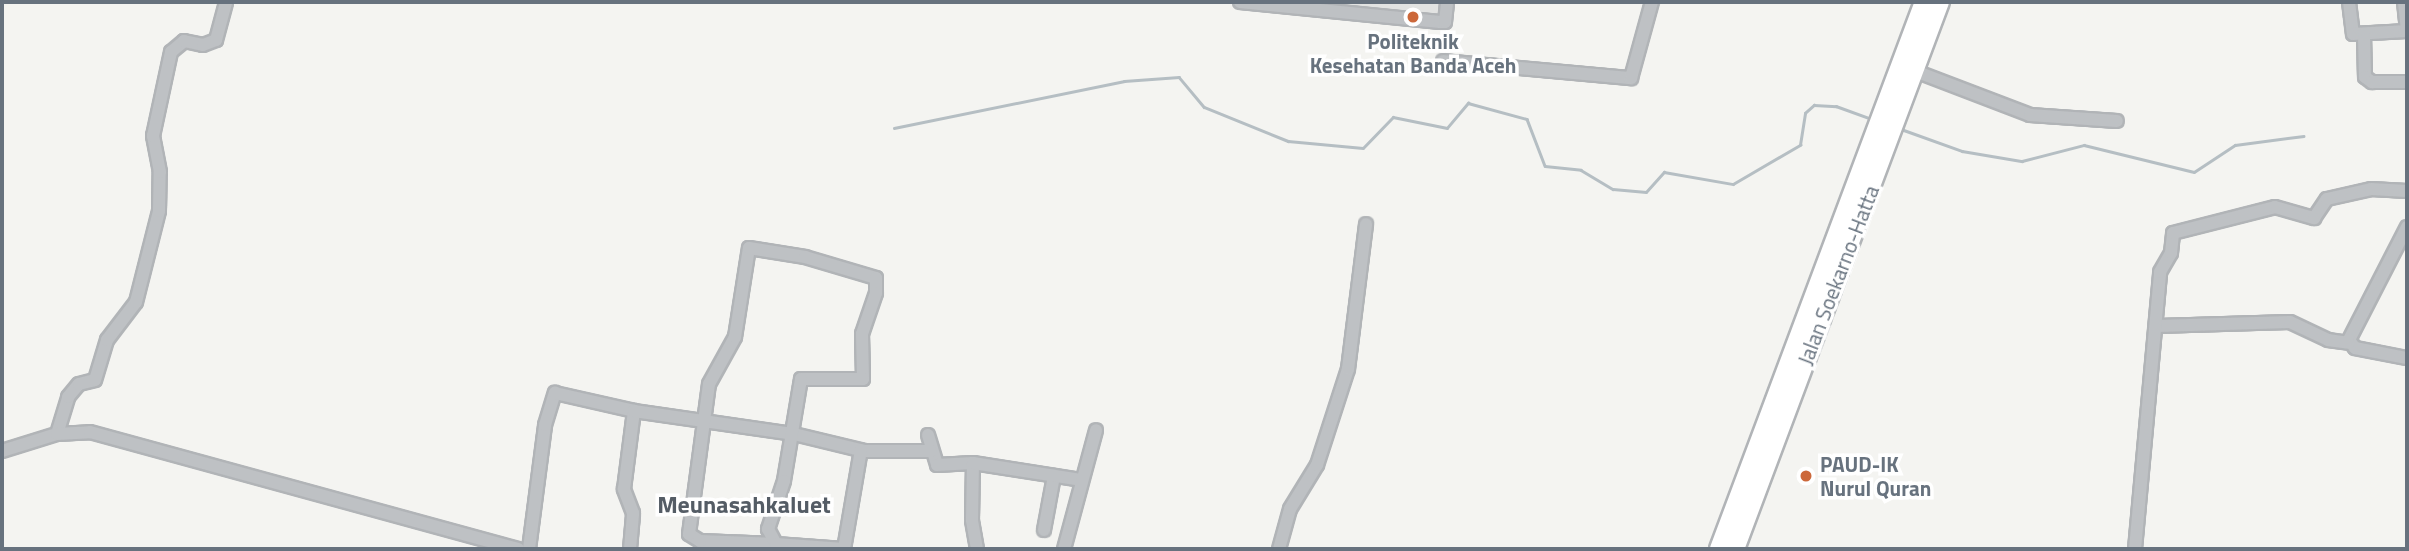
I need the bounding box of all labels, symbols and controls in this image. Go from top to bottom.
marker: Politeknik Kesehatan Banda Aceh [1405,9,1421,25]
place label: Politeknik Kesehatan Banda Aceh [1310,28,1516,78]
street label: Jalan Soekarno-Hatta [1792,182,1884,368]
place label: PAUD-IK Nurul Quran [1820,451,1931,501]
marker: PAUD-IK Nurul Quran [1798,468,1814,484]
district label: Meunasahkaluet [657,491,831,519]

